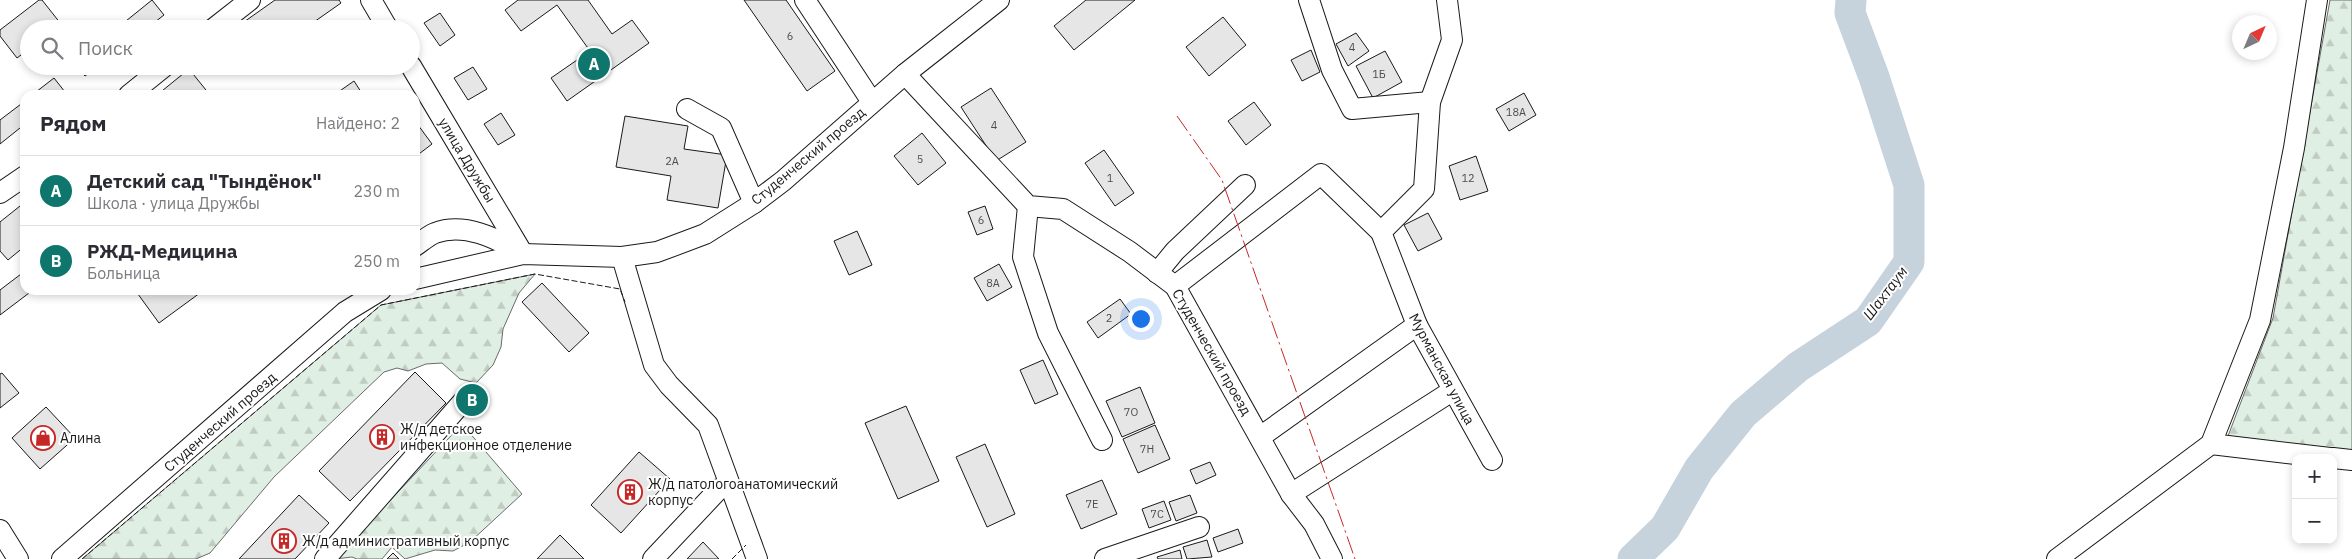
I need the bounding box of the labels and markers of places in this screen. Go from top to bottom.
pin: A [578,45,610,83]
pin: B [456,381,488,419]
place label: Ж/д детское инфекционное отделение [400,420,572,454]
building icon: Ж/д детское инфекционное отделение [369,424,395,450]
shop icon: Алина [30,425,56,451]
place label: Алина [60,429,102,447]
place label: Ж/д патологоанатомический корпус [648,475,838,509]
building icon: Ж/д патологоанатомический корпус [617,479,643,505]
building icon: Ж/д административный корпус [271,528,297,554]
place label: Ж/д административный корпус [302,532,509,550]

